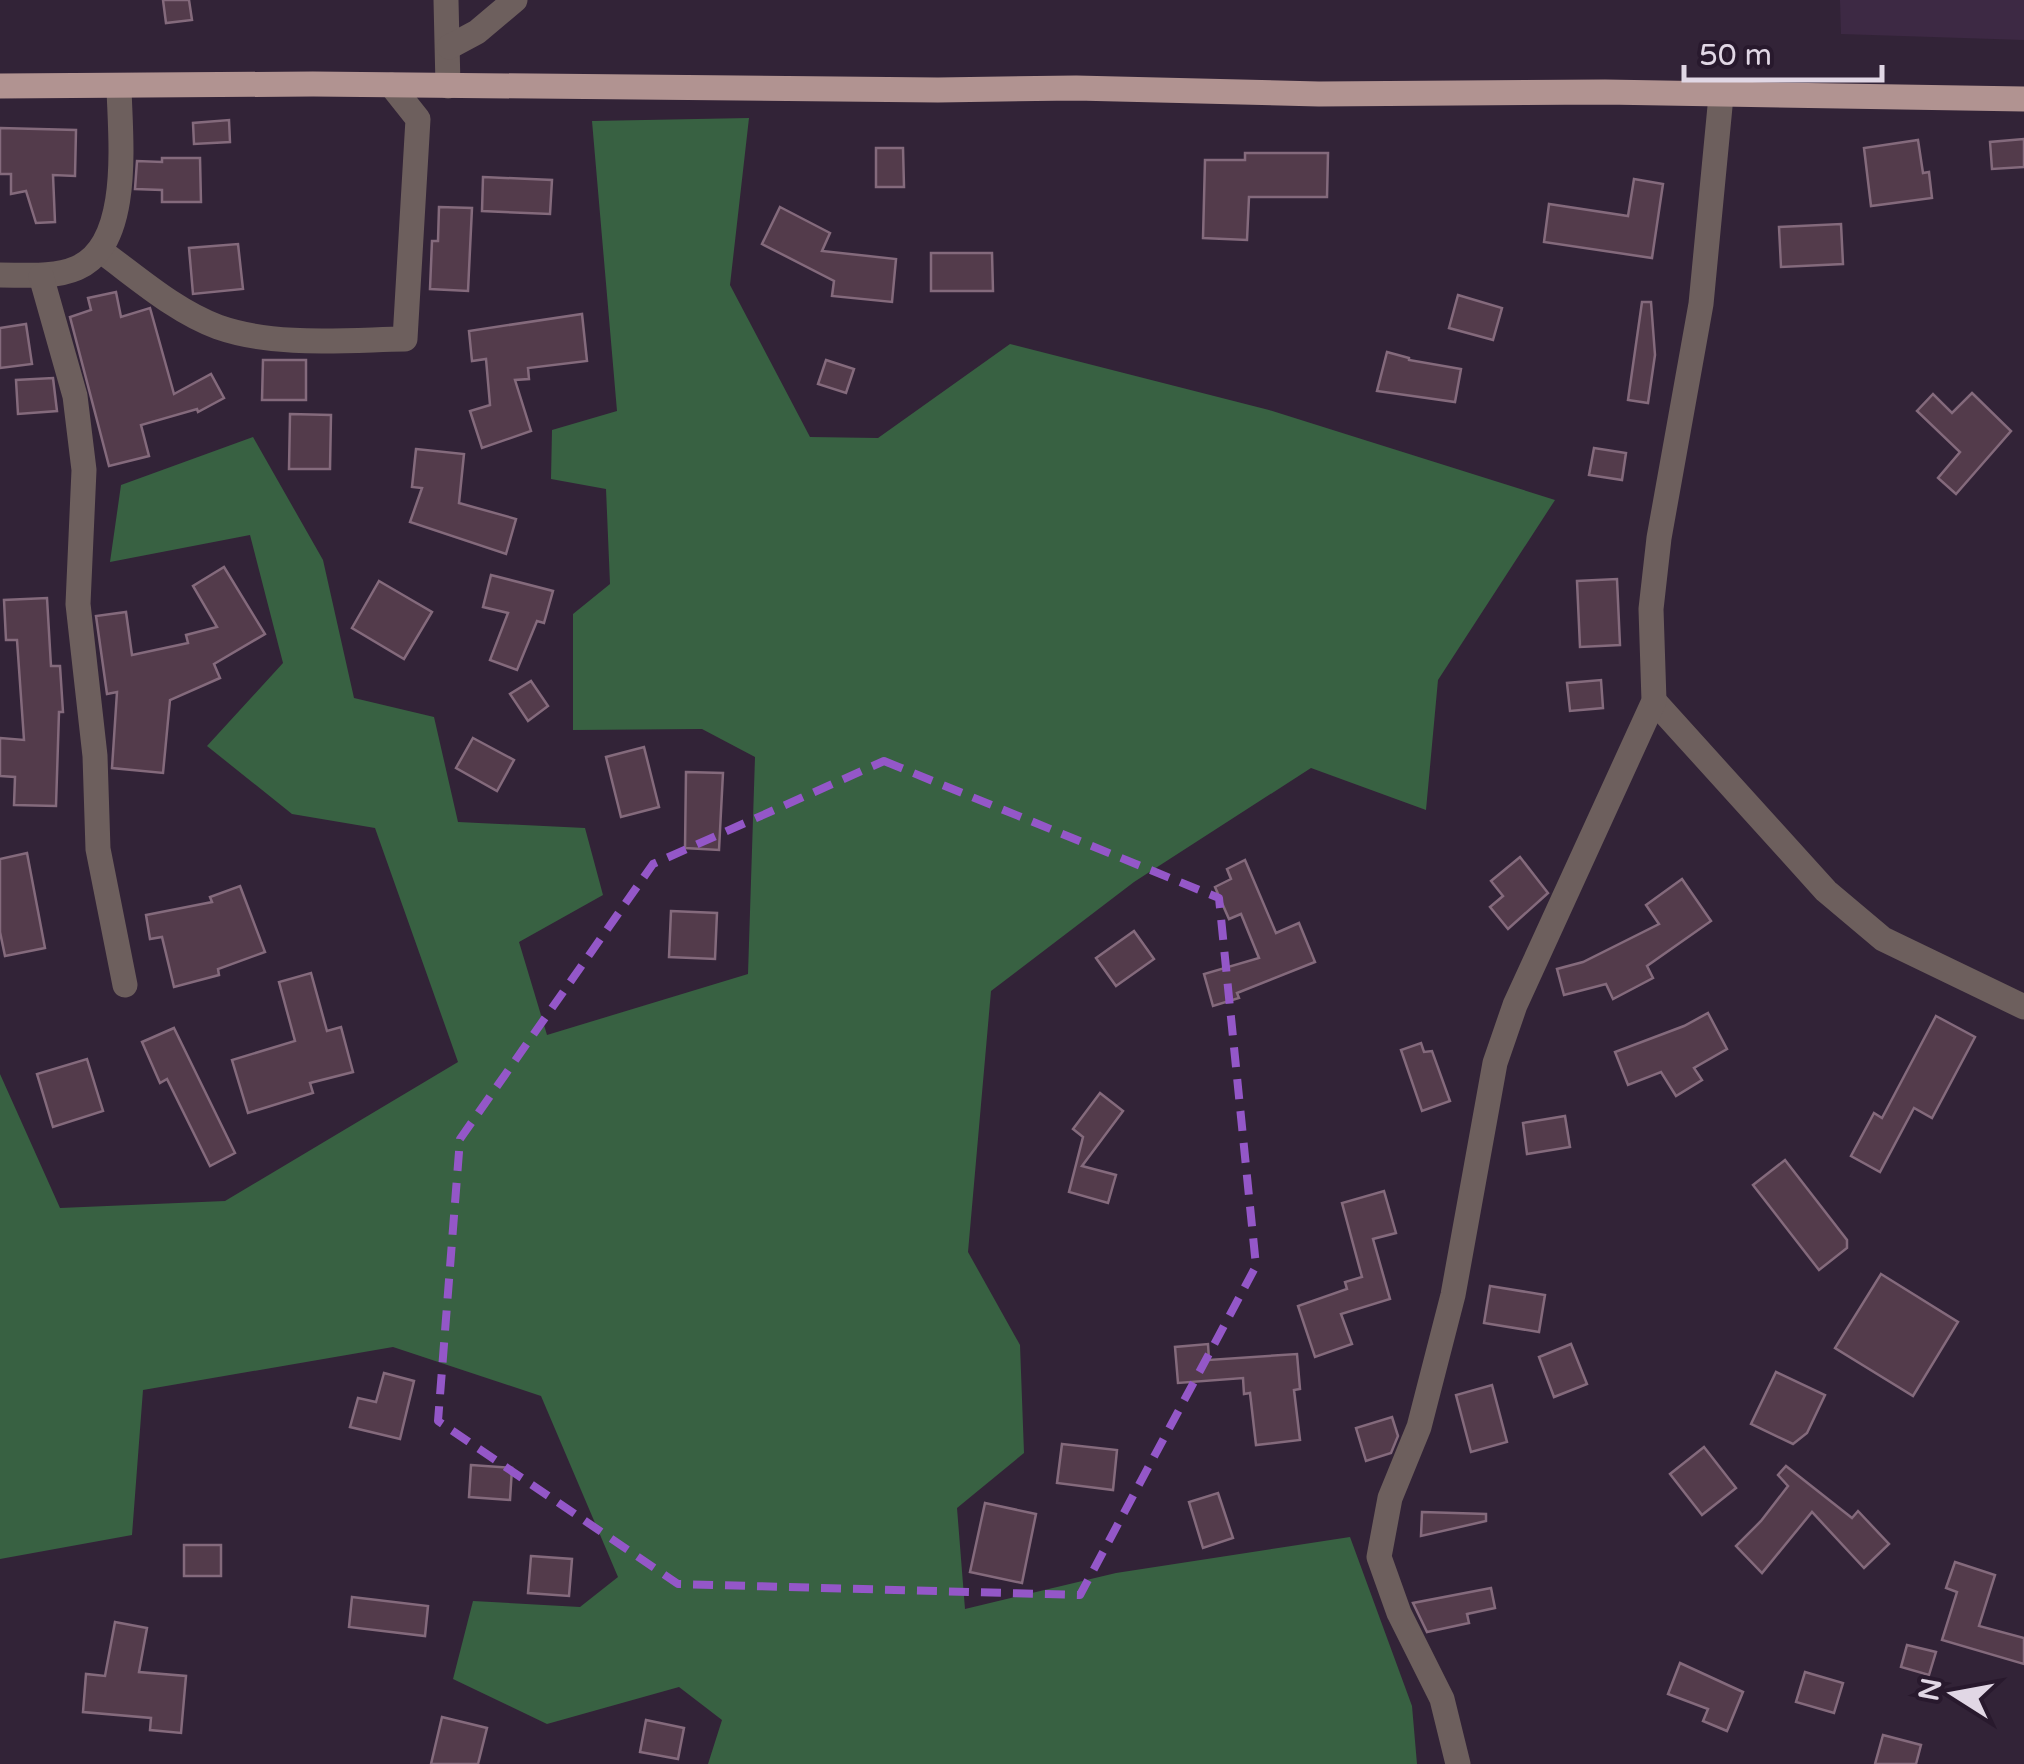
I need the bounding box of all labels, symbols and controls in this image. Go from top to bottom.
scale bar [1684,20,1882,82]
text: 50 m [1699,37,1772,74]
north arrow [1904,1644,2004,1744]
text: N [1912,1675,1949,1704]

